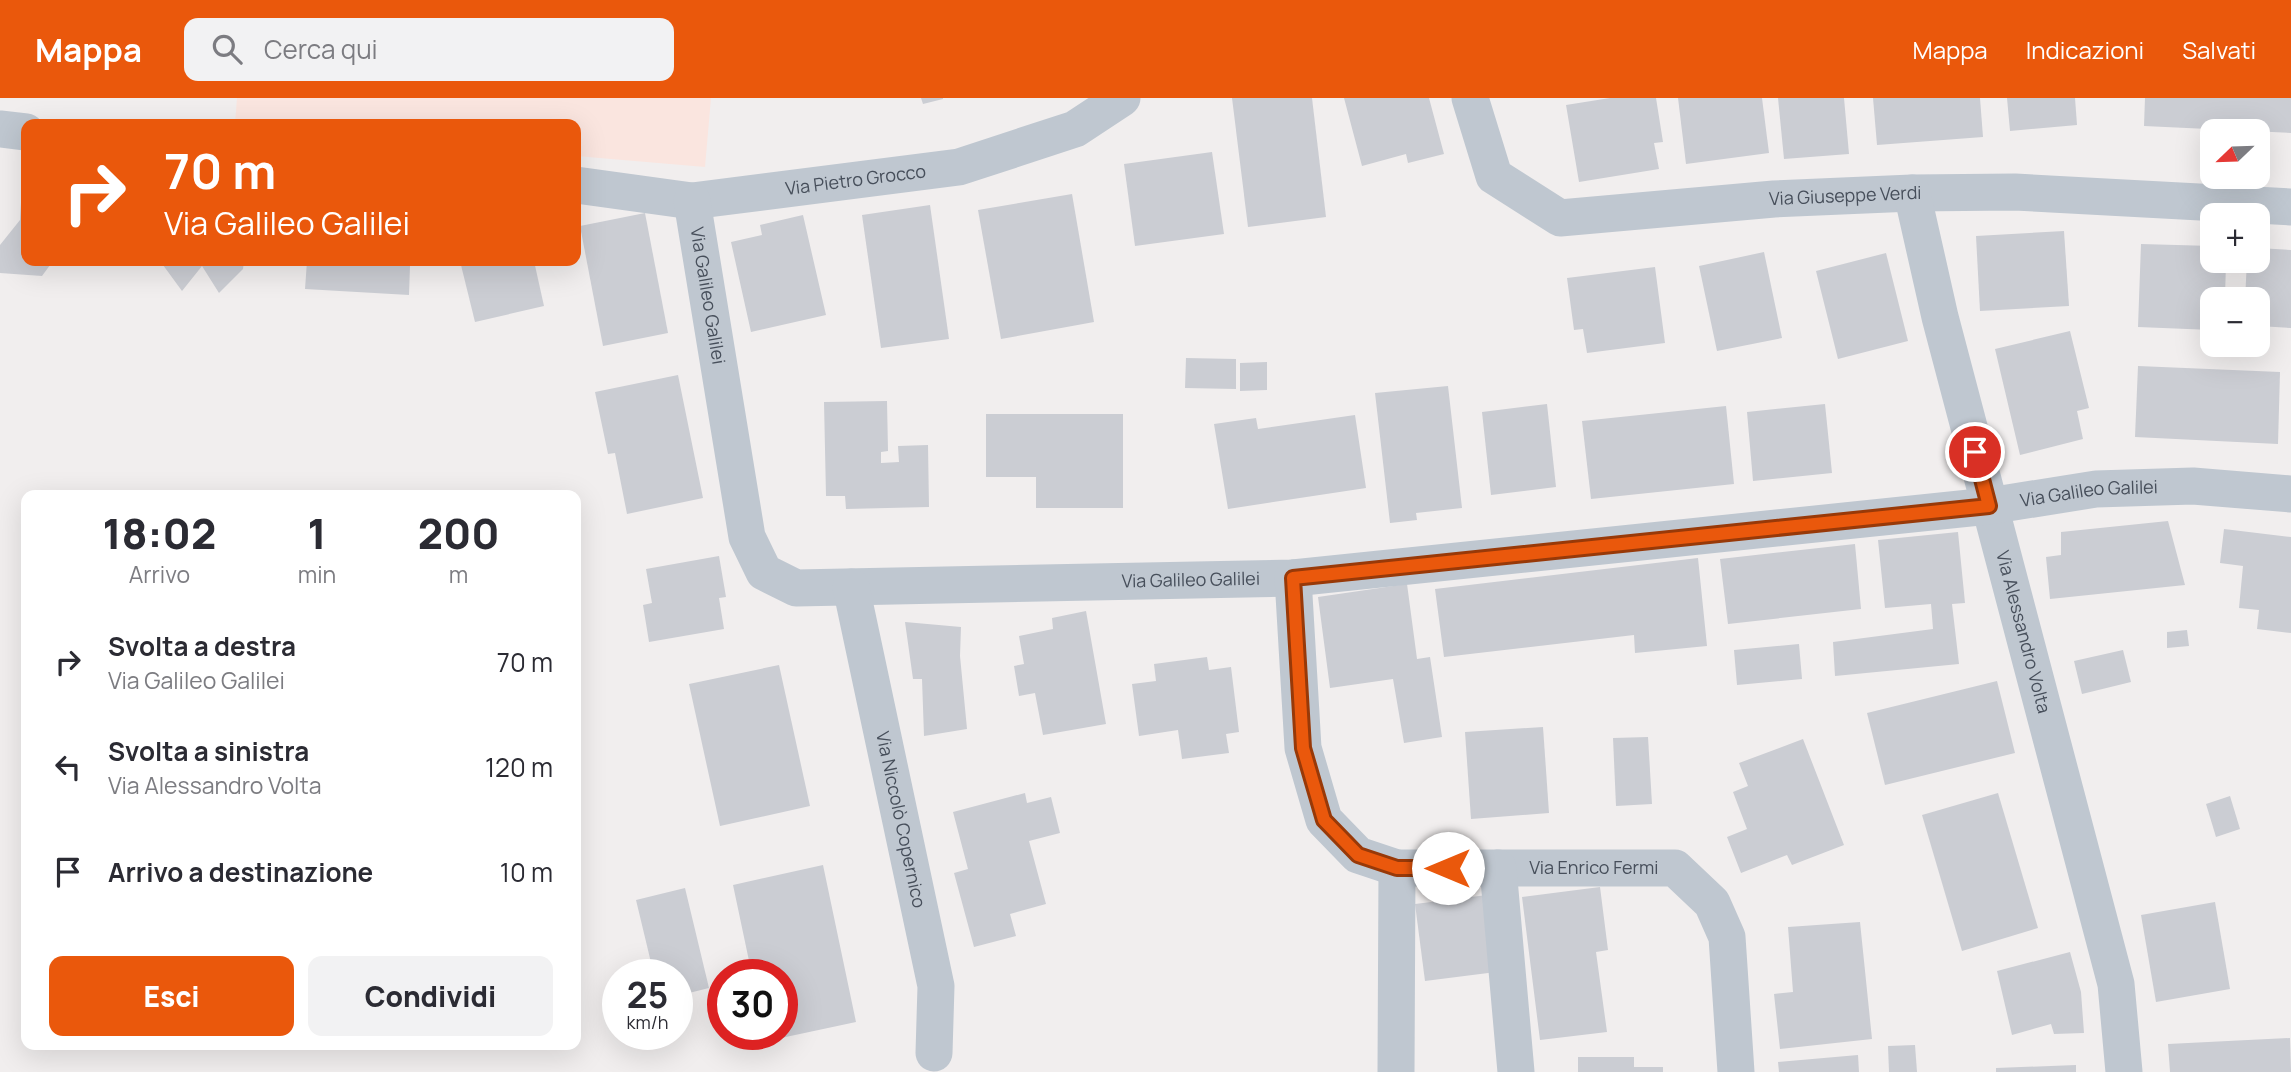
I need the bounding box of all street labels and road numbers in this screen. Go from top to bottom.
street label: Via Pietro Grocco [784,158,927,200]
street label: Via Giuseppe Verdi [1768,180,1922,210]
street label: Via Galileo Galilei [685,225,732,366]
street label: Via Galileo Galilei [2018,474,2158,512]
street label: Via Alessandro Volta [1991,548,2057,716]
street label: Via Galileo Galilei [1121,566,1260,592]
street label: Via Niccolò Copernico [871,729,932,910]
street label: Via Enrico Fermi [1529,855,1658,879]

